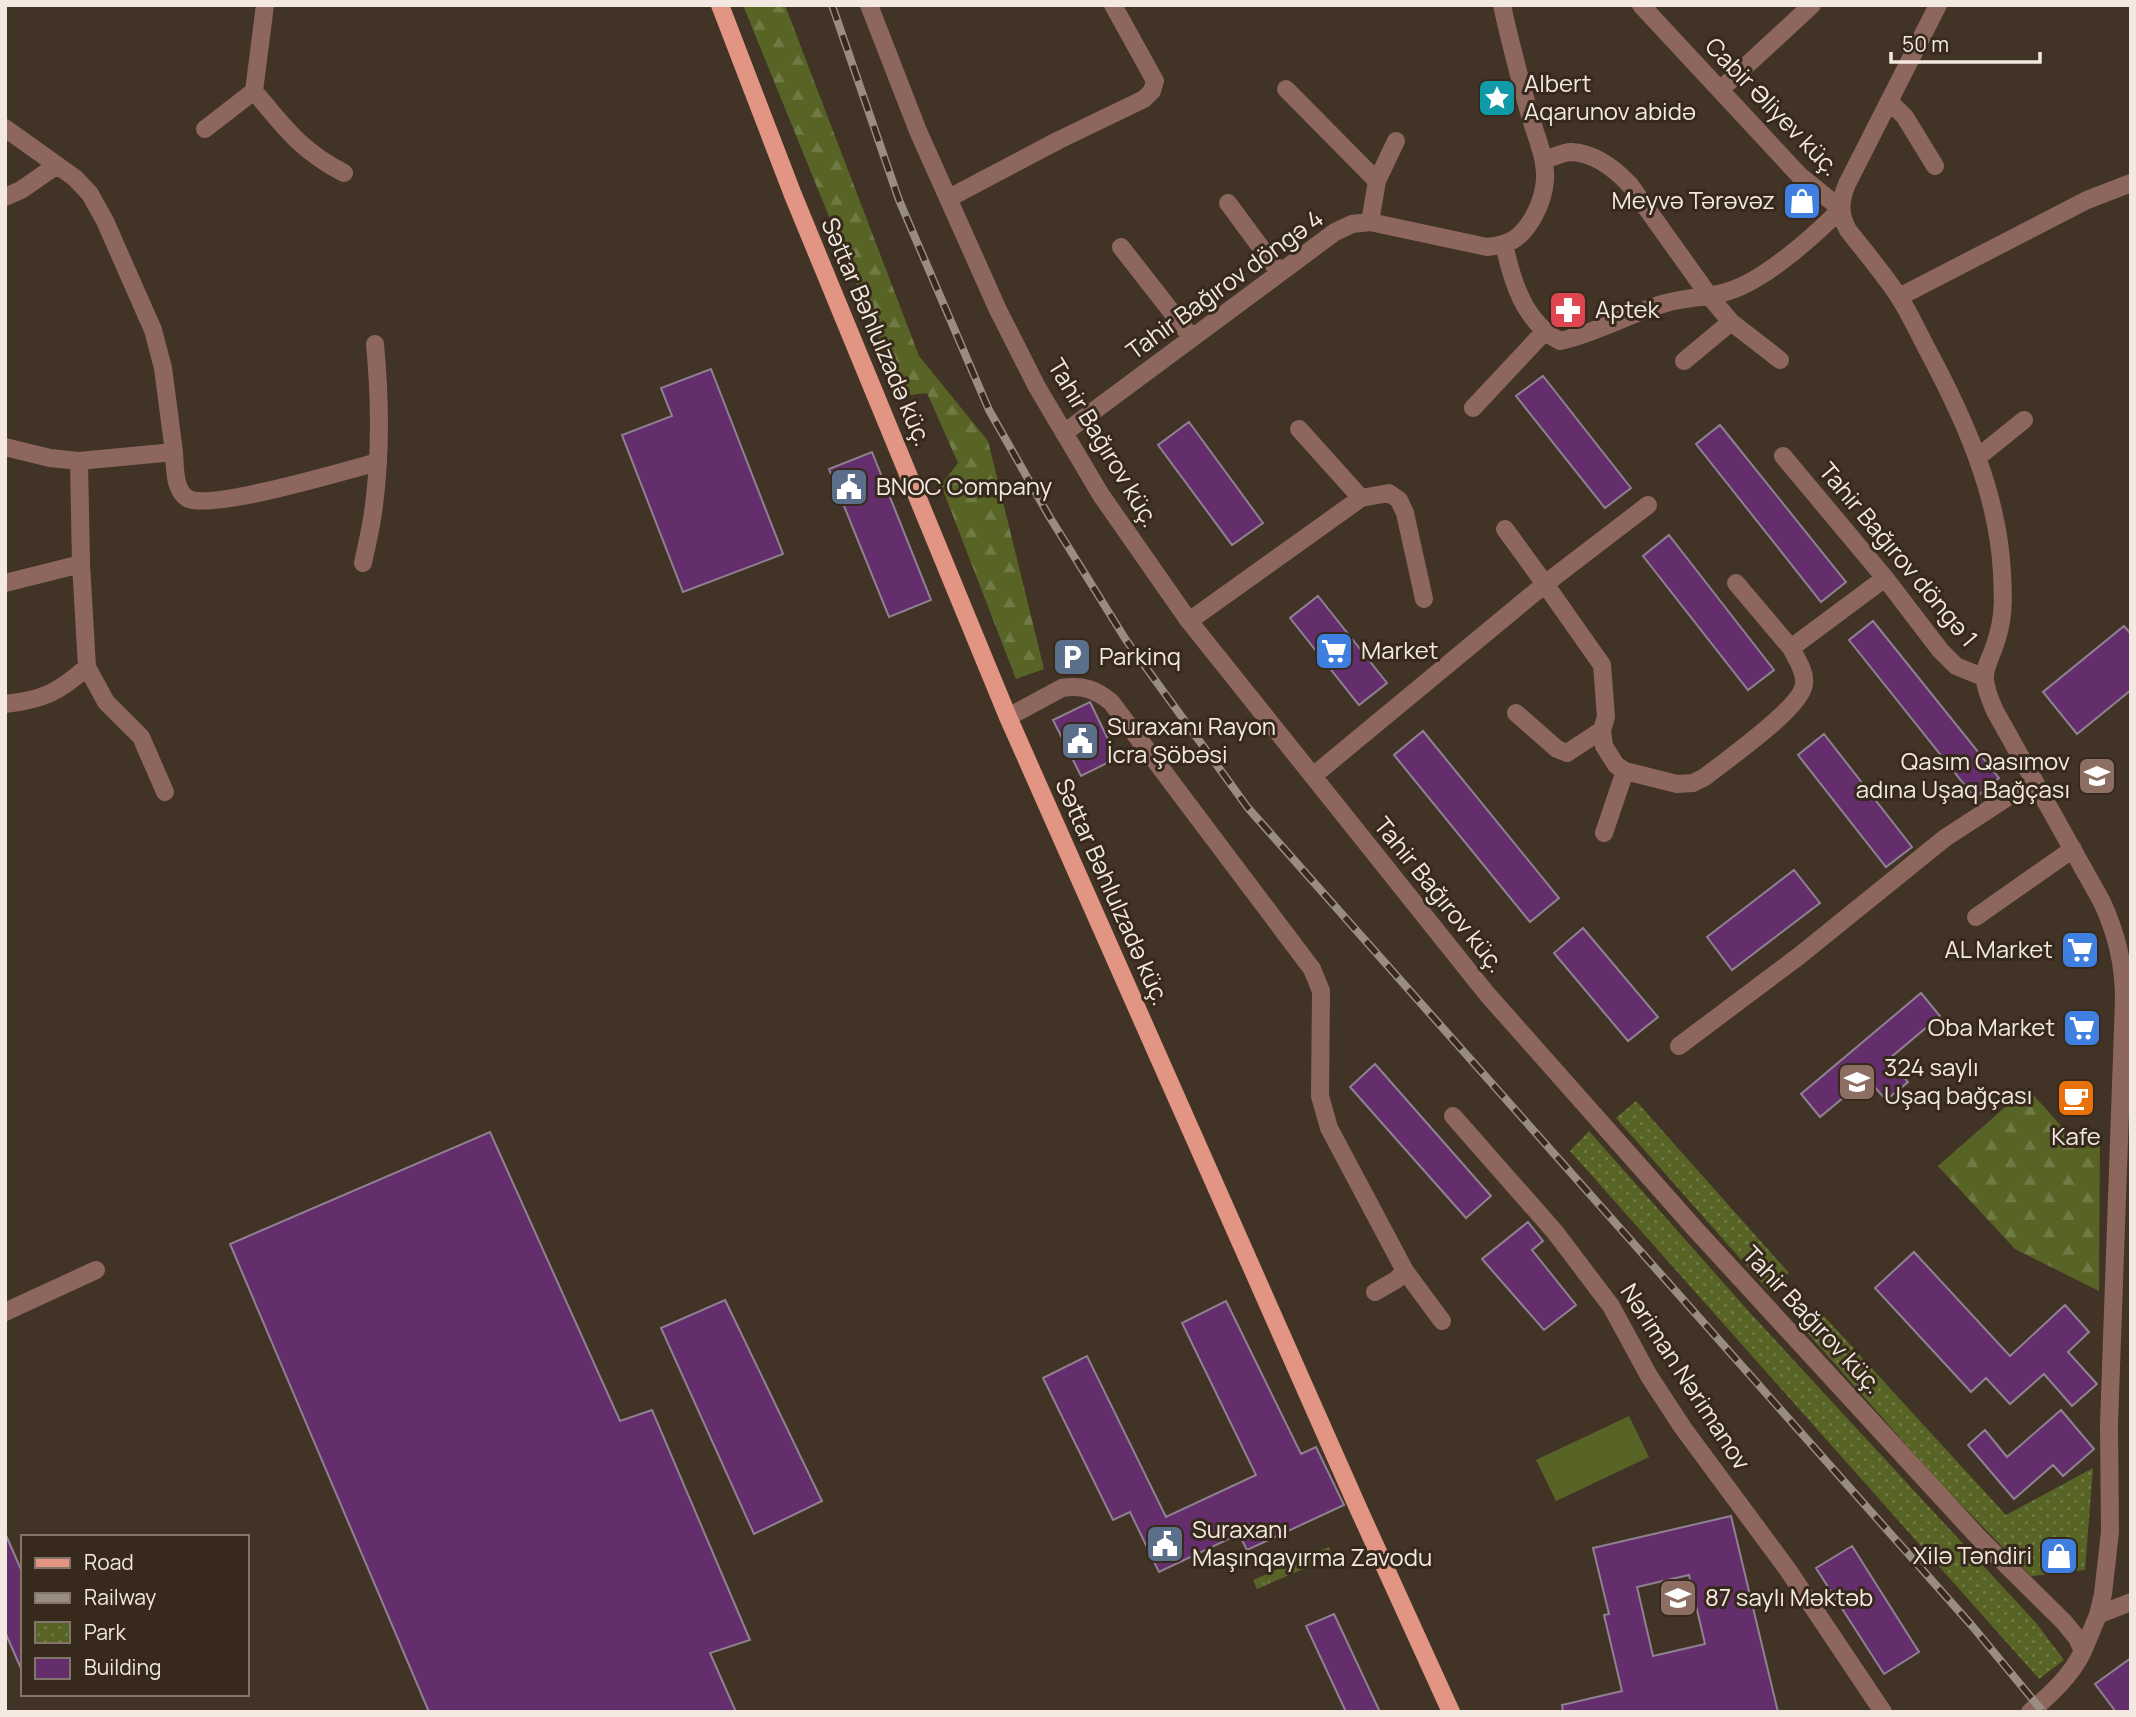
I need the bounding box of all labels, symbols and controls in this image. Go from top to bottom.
scale bar [1891,21,2040,65]
street label: Cabir Əliyev küç. [1698,29,1848,182]
text: 50 m [1902,30,1949,58]
place label: Albert Aqarunov abidə [1524,66,1696,127]
place icon: Albert Aqarunov abidə [1476,77,1518,119]
shop icon: Meyvə Tərəvəz [1781,180,1823,222]
place label: Meyvə Tərəvəz [1611,183,1775,216]
street label: Tahir Bağırov döngə 4 [1119,201,1329,367]
street label: Səttar Bəhlulzadə küç. [814,212,940,451]
pharmacy icon: Aptek [1547,289,1589,331]
place label: Aptek [1595,292,1661,325]
street label: Tahir Bağırov küç. [1041,352,1168,533]
street label: Tahir Bağırov döngə 1 [1812,455,1986,653]
public building icon: BNOC Company [828,466,870,508]
place label: BNOC Company [876,469,1053,502]
supermarket icon: Market [1313,630,1355,672]
place label: Market [1361,633,1438,666]
parking icon: Parkinq [1051,636,1093,678]
place label: Parkinq [1099,639,1181,672]
place label: Suraxanı Rayon İcra Şöbəsi [1107,709,1276,770]
public building icon: Suraxanı Rayon İcra Şöbəsi [1059,720,1101,762]
place label: Qasım Qasımov adına Uşaq Bağçası [1856,744,2070,805]
school or university icon: Qasım Qasımov adına Uşaq Bağçası [2076,755,2118,797]
street label: Səttar Bəhlulzadə küç. [1048,773,1178,1010]
street label: Tahir Bağırov küç. [1367,809,1513,979]
supermarket icon: AL Market [2059,929,2101,971]
place label: AL Market [1944,932,2053,965]
supermarket icon: Oba Market [2061,1007,2103,1049]
place label: Oba Market [1928,1010,2055,1043]
place label: 324 saylı Uşaq bağçası [1884,1050,2032,1111]
school or university icon: 324 saylı Uşaq bağçası [1836,1061,1878,1103]
cafe icon: Kafe [2055,1077,2097,1119]
place label: Kafe [2051,1119,2101,1152]
street label: Tahir Bağırov küç. [1736,1238,1890,1400]
street label: Nəriman Nərimanov [1614,1277,1759,1476]
place label: Suraxanı Maşınqayırma Zavodu [1192,1512,1432,1573]
public building icon: Suraxanı Maşınqayırma Zavodu [1144,1523,1186,1565]
legend [21,1535,248,1696]
shop icon: Xilə Təndiri [2038,1535,2080,1577]
place label: Xilə Təndiri [1913,1538,2032,1571]
text: Road [84,1548,134,1576]
school or university icon: 87 saylı Məktəb [1657,1577,1699,1619]
place label: 87 saylı Məktəb [1705,1580,1873,1613]
text: Railway [84,1583,156,1611]
text: Park [84,1618,126,1646]
text: Building [84,1653,161,1681]

